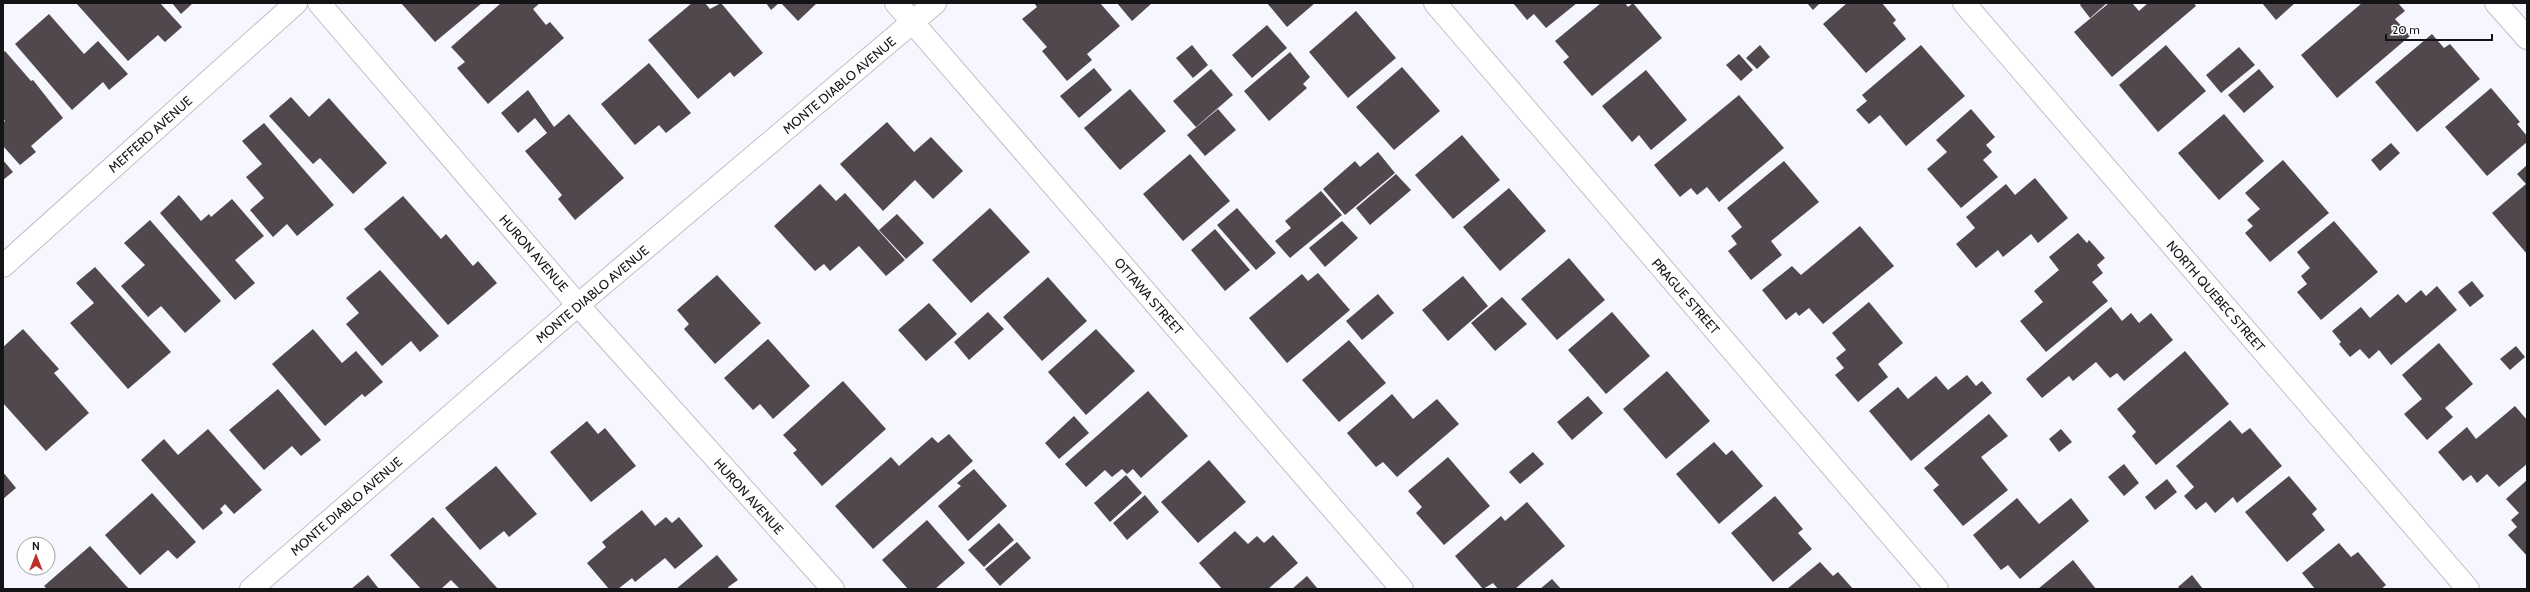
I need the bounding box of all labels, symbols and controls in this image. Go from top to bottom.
scale bar [2386,16,2492,42]
text: 20 m [2392,22,2420,37]
street label: MONTE DIABLO AVENUE [779,33,899,137]
street label: MEFFERD AVENUE [105,92,195,176]
street label: HURON AVENUE [496,211,572,295]
street label: NORTH QUEBEC STREET [2163,237,2269,355]
street label: MONTE DIABLO AVENUE [532,242,652,346]
street label: OTTAWA STREET [1111,254,1187,338]
street label: PRAGUE STREET [1649,255,1723,337]
street label: MONTE DIABLO AVENUE [287,453,405,559]
street label: HURON AVENUE [711,455,787,537]
north arrow [16,536,56,576]
text: N [32,539,40,553]

